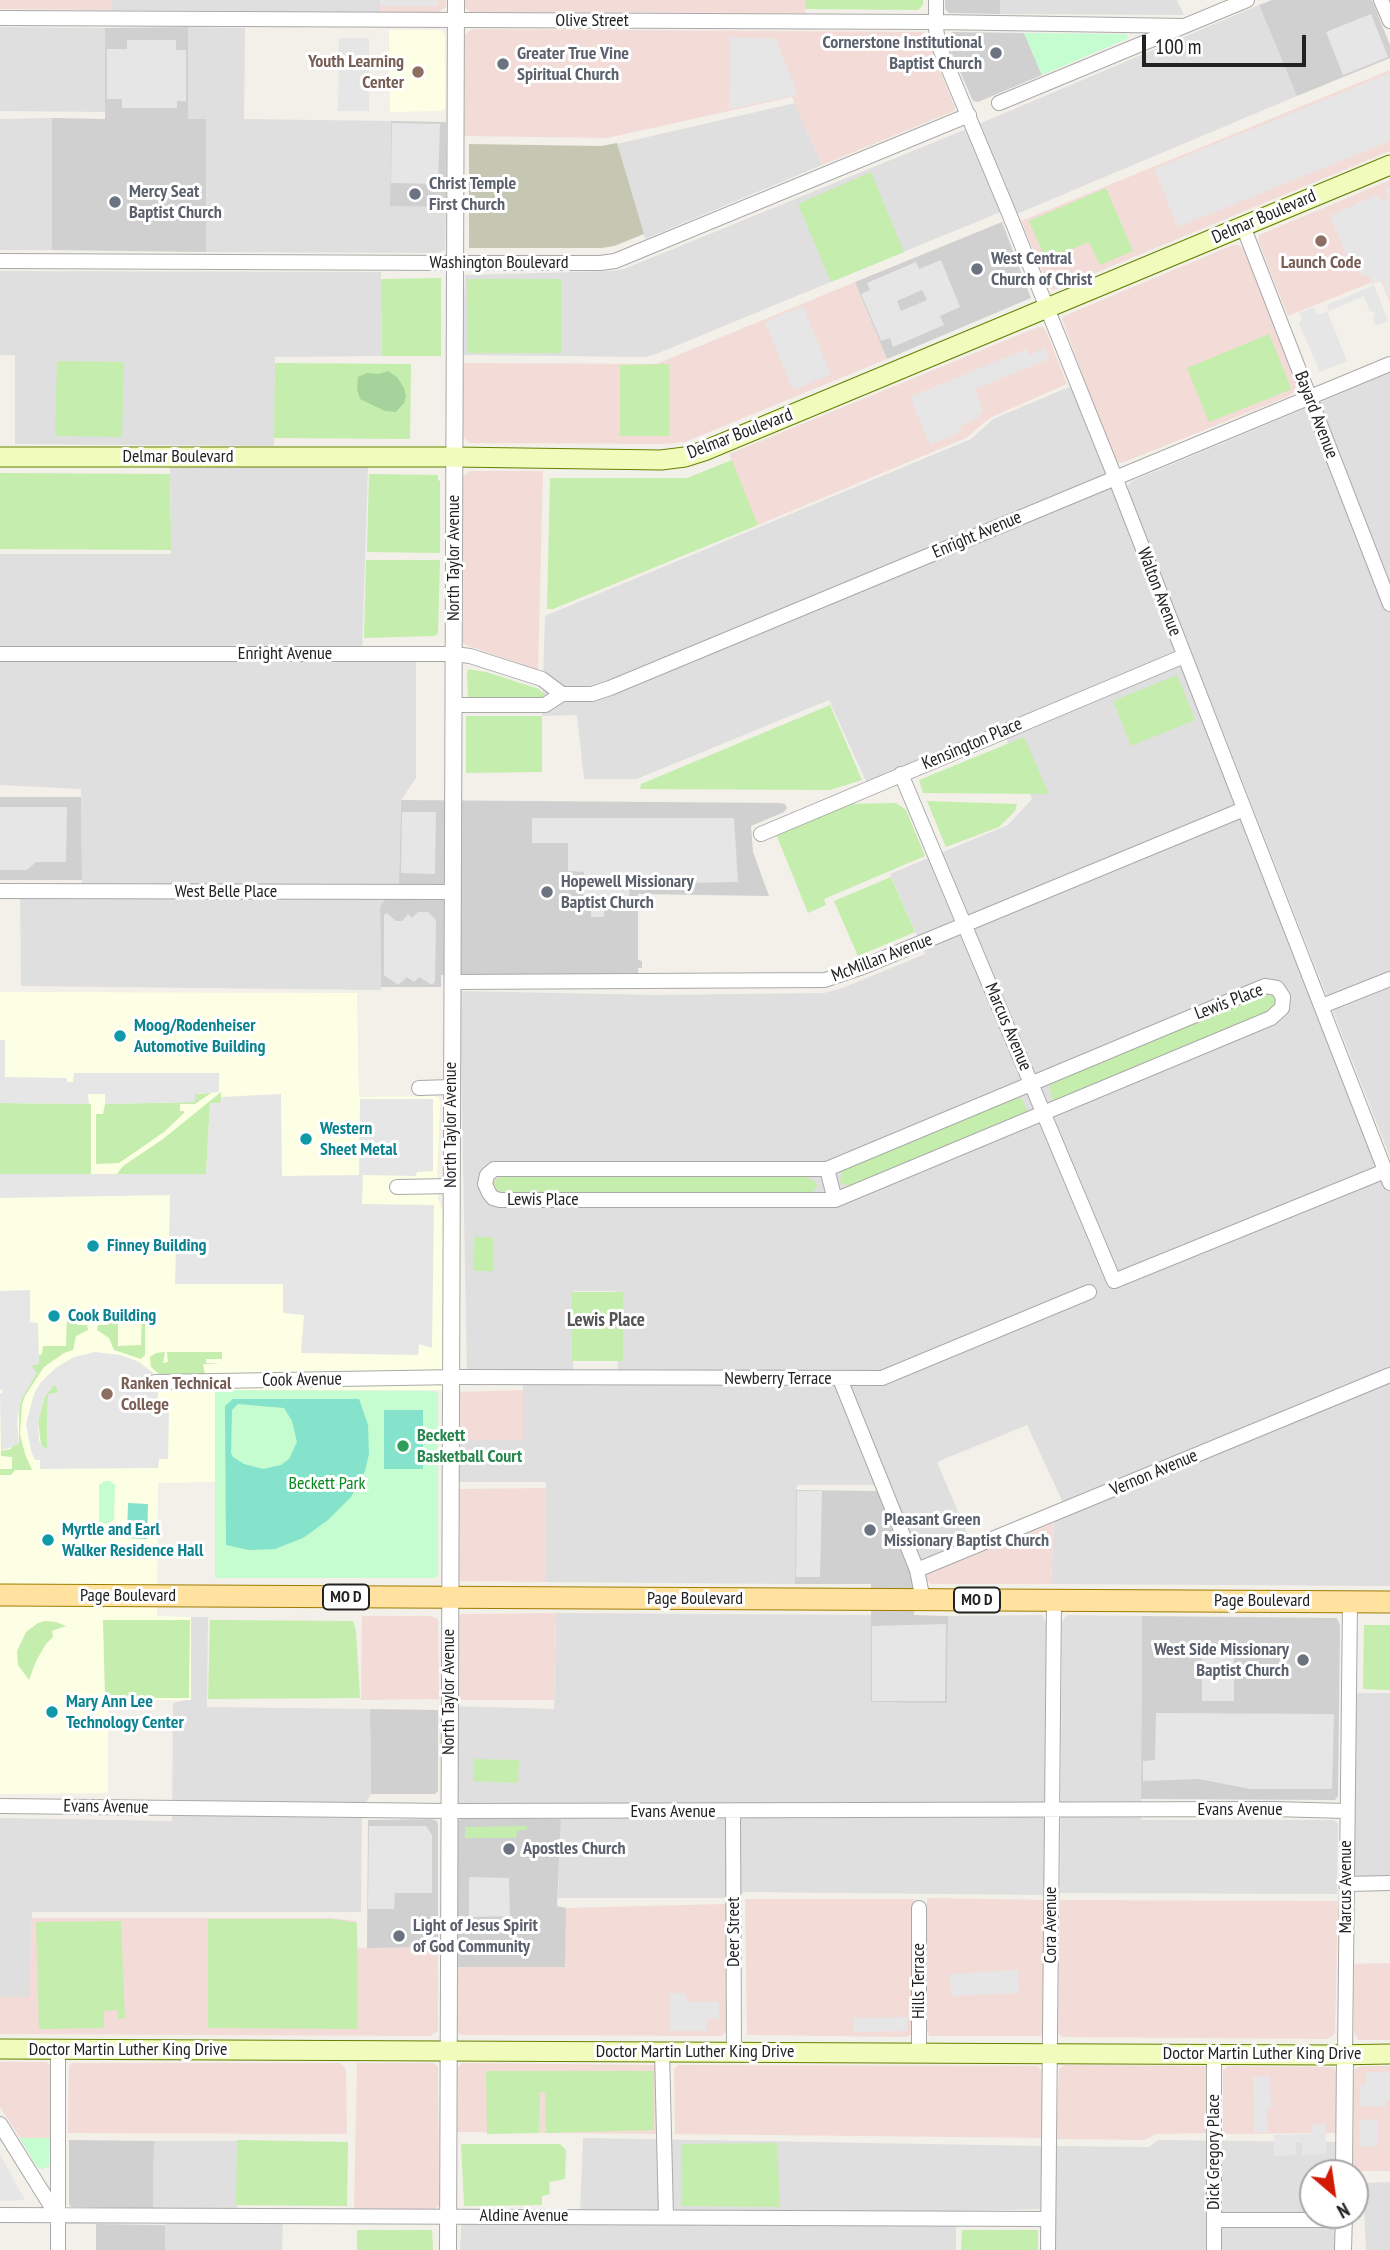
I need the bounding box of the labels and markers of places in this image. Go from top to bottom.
place label: Cornerstone Institutional Baptist Church [823,32,982,74]
place label: Greater True Vine Spiritual Church [517,43,629,86]
marker: Cornerstone Institutional Baptist Church [988,45,1004,61]
place label: Youth Learning Center [308,51,404,94]
marker: Greater True Vine Spiritual Church [495,56,511,72]
marker: Youth Learning Center [410,64,426,80]
place label: Christ Temple First Church [429,173,516,216]
place label: Mercy Seat Baptist Church [129,181,222,224]
marker: Christ Temple First Church [407,186,423,202]
marker: Mercy Seat Baptist Church [107,194,123,210]
marker: Launch Code [1313,233,1329,249]
place label: West Central Church of Christ [991,248,1092,290]
place label: Launch Code [1281,252,1361,274]
marker: West Central Church of Christ [969,261,985,277]
place label: Hopewell Missionary Baptist Church [561,871,694,914]
marker: Hopewell Missionary Baptist Church [539,884,555,900]
place label: Moog/Rodenheiser Automotive Building [134,1015,265,1058]
marker: Moog/Rodenheiser Automotive Building [112,1028,128,1044]
place label: Western Sheet Metal [320,1118,397,1160]
marker: Western Sheet Metal [298,1131,314,1147]
place label: Finney Building [107,1235,207,1257]
marker: Finney Building [85,1238,101,1254]
place label: Cook Building [68,1305,156,1327]
marker: Cook Building [46,1308,62,1324]
place label: Ranken Technical College [121,1373,231,1416]
marker: Ranken Technical College [99,1386,115,1402]
place label: Beckett Basketball Court [417,1425,522,1468]
marker: Beckett Basketball Court [395,1438,411,1454]
place label: Pleasant Green Missionary Baptist Church [884,1509,1049,1552]
place label: Myrtle and Earl Walker Residence Hall [62,1519,203,1562]
marker: Pleasant Green Missionary Baptist Church [862,1522,878,1538]
marker: Myrtle and Earl Walker Residence Hall [40,1532,56,1548]
place label: West Side Missionary Baptist Church [1154,1639,1289,1682]
marker: West Side Missionary Baptist Church [1295,1652,1311,1668]
place label: Mary Ann Lee Technology Center [66,1691,184,1734]
marker: Mary Ann Lee Technology Center [44,1704,60,1720]
place label: Apostles Church [523,1838,626,1860]
marker: Apostles Church [501,1841,517,1857]
place label: Light of Jesus Spirit of God Community [413,1915,538,1958]
marker: Light of Jesus Spirit of God Community [391,1928,407,1944]

